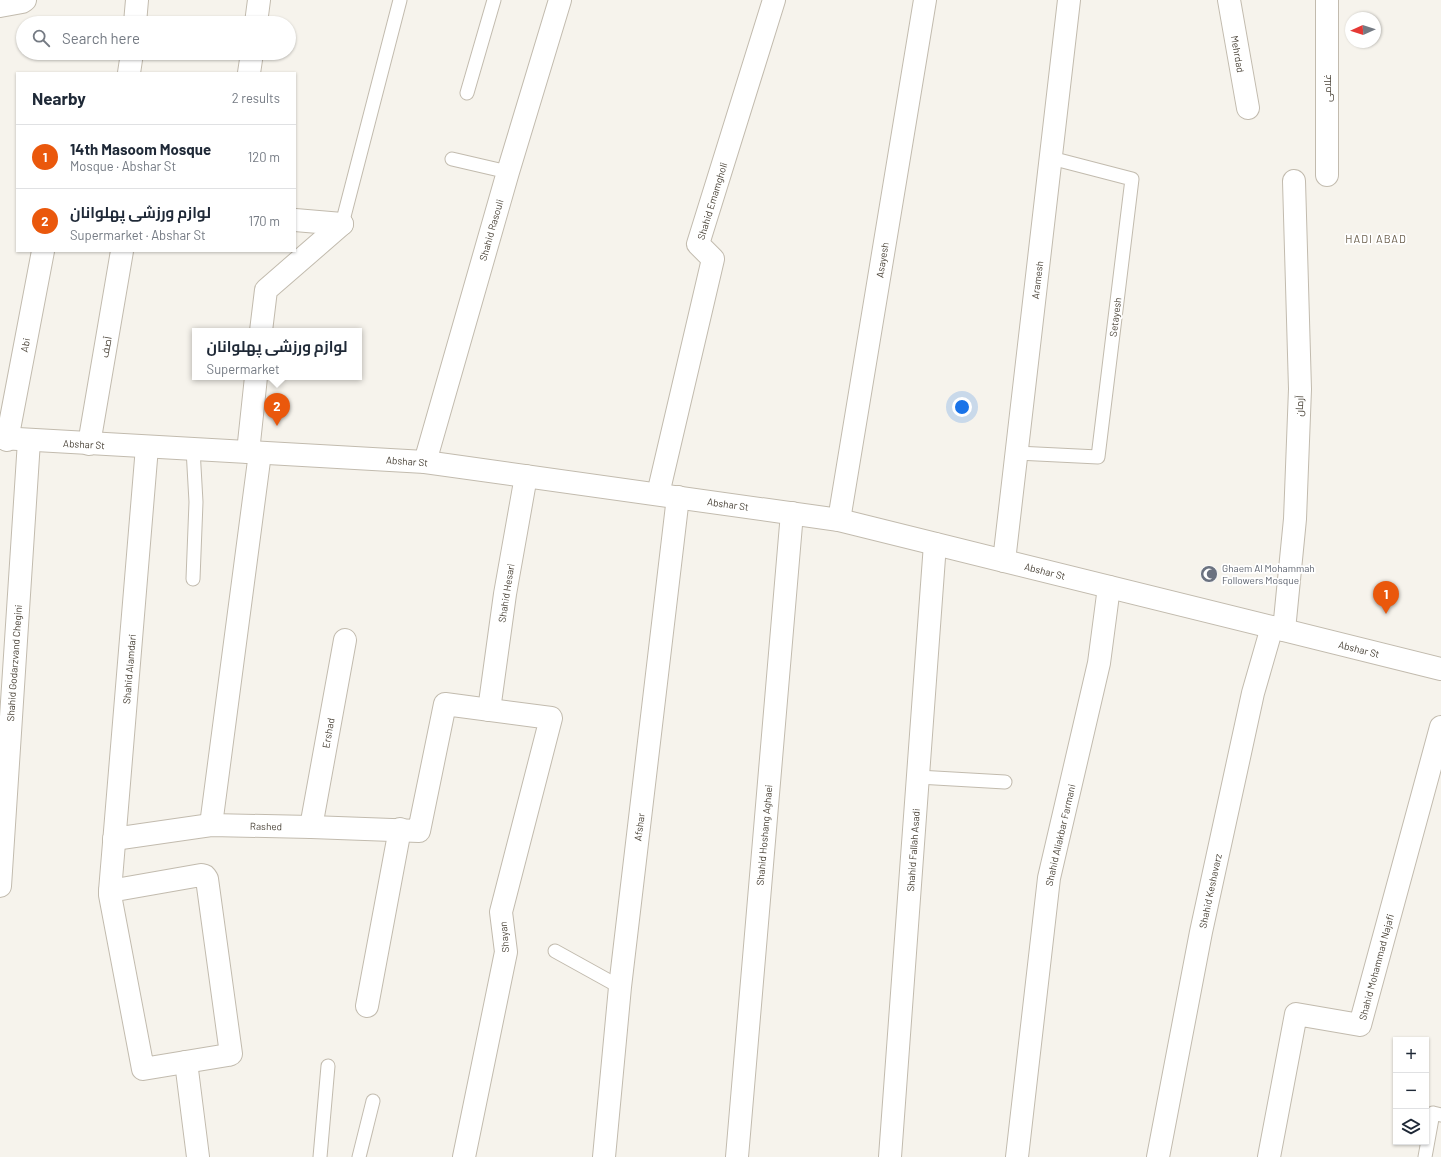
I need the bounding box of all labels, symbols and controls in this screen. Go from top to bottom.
north arrow [1345,12,1381,48]
search box [16,16,296,60]
icon: search [30,27,52,49]
text: Search here [62,29,140,47]
street label: Mehrdad [1229,34,1247,74]
street label: غلامی [1321,74,1334,102]
text: Nearby [32,88,86,108]
text: 2 results [232,90,280,106]
text: 14th Masoom Mosque [70,140,211,158]
text: 1 [43,149,47,165]
text: 120 m [248,149,280,165]
text: Mosque · Abshar St [70,158,176,174]
street label: Shahid Emamgholi [695,161,729,241]
street label: Shahid Rasouli [476,198,506,262]
text: لوازم ورزشی پهلوانان [70,203,211,221]
text: 2 [41,213,49,229]
text: 170 m [249,213,280,229]
text: Supermarket · Abshar St [70,227,206,243]
district label: HADI ABAD [1345,232,1407,245]
street label: Asayesh [873,241,891,279]
street label: Aramesh [1029,260,1045,300]
street label: Setayesh [1107,297,1123,337]
popup [192,328,362,380]
street label: آصف [98,335,114,359]
street label: Abi [18,337,32,353]
text: لوازم ورزشی پهلوانان [207,337,347,355]
text: Supermarket [207,361,280,377]
pin: 2 [264,393,290,426]
street label: آرمان [1293,395,1306,417]
your location [952,397,972,417]
street label: Abshar St [63,437,106,451]
street label: Abshar St [386,454,429,468]
street label: Abshar St [706,495,750,513]
street label: Abshar St [1023,560,1067,582]
place label: Ghaem Al Mohammah Followers Mosque [1222,562,1315,586]
street label: Shahid Hesari [495,563,517,623]
mosque icon: Ghaem Al Mohammah Followers Mosque [1199,564,1219,584]
pin: 1 [1373,581,1399,614]
street label: Shahid Godarzvand Chegini [4,604,24,722]
street label: Shahid Alamdari [120,634,138,704]
street label: Abshar St [1337,638,1381,660]
street label: Ershad [319,717,337,749]
street label: Shahid Aliakbar Farmani [1042,783,1078,887]
street label: Shahid Hoshang Aghaei [754,784,774,886]
street label: Shahid Fallah Asadi [904,808,922,892]
street label: Afshar [631,812,647,842]
street label: Rashed [250,820,282,832]
street label: Shahid Keshavarz [1196,852,1224,929]
street label: Shahid Mohammad Najafi [1356,913,1396,1021]
street label: Shayan [497,921,511,953]
map controls [1393,1037,1429,1145]
button: + [1393,1037,1429,1073]
button: − [1393,1073,1429,1109]
button: layers [1393,1109,1429,1145]

